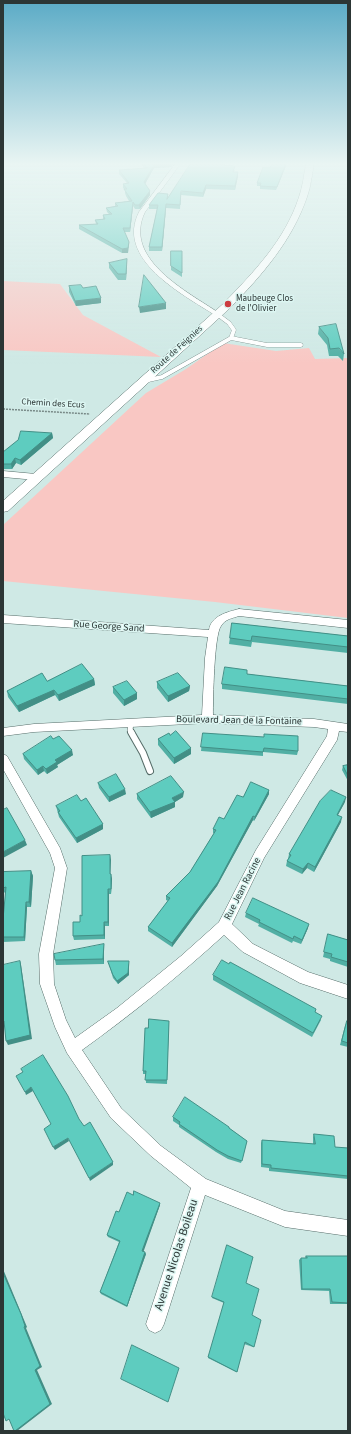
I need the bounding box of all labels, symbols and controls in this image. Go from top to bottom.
place label: Maubeuge Clos de l'Olivier [236,294,293,315]
marker: Maubeuge Clos de l'Olivier [223,299,233,309]
street label: Route de Feignies [149,324,205,376]
street label: Chemin des Ecus [21,397,85,411]
street label: Rue George Sand [73,619,145,635]
street label: Boulevard Jean de la Fontaine [176,714,302,728]
street label: Rue Jean Racine [222,856,264,922]
street label: Avenue Nicolas Boileau [152,1197,202,1313]

